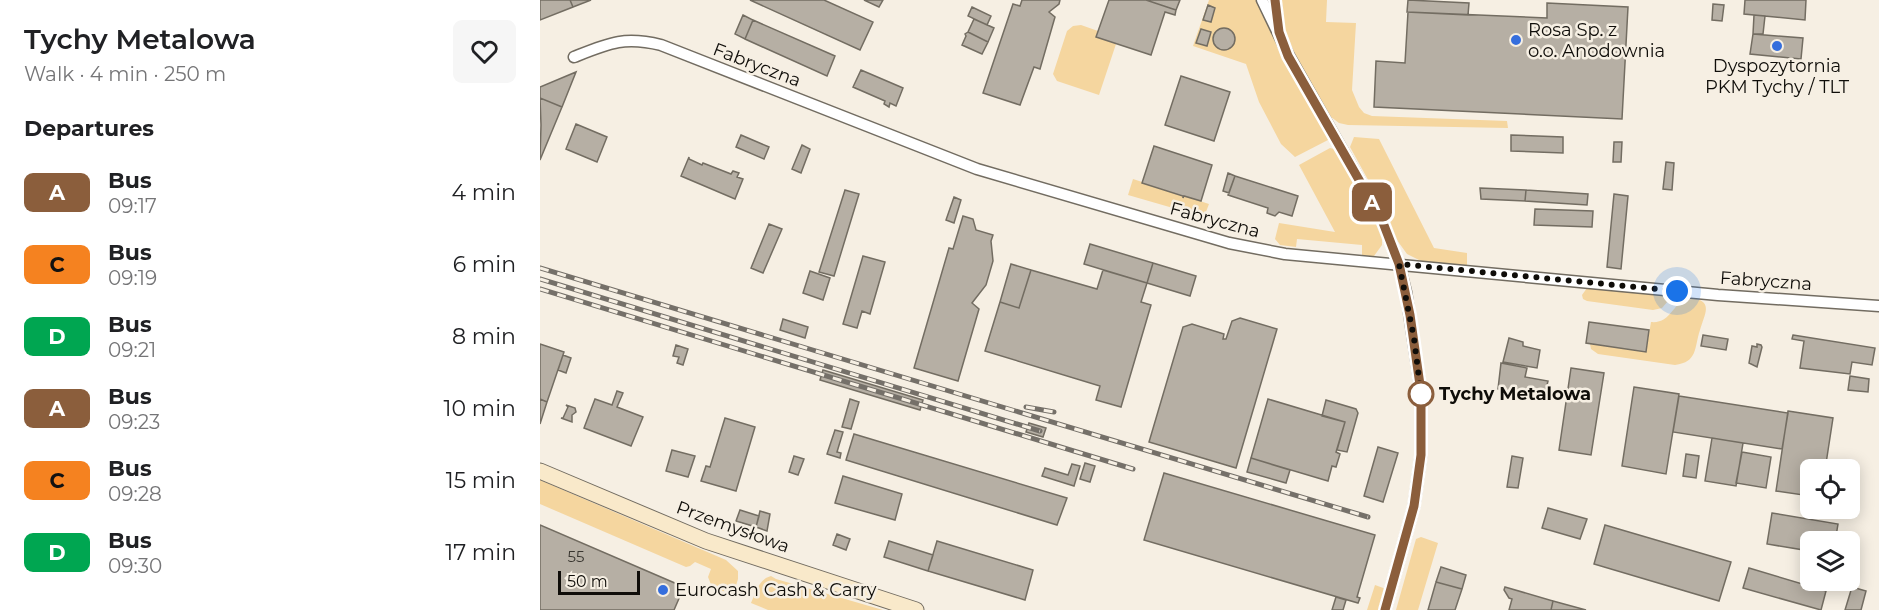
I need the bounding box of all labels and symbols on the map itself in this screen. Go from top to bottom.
place label: Rosa Sp. z o.o. Anodownia [1528,19,1665,62]
marker: Rosa Sp. z o.o. Anodownia [1509,33,1523,47]
street label: Fabryczna [710,38,804,92]
marker: Dyspozytornia PKM Tychy / TLT [1770,39,1784,53]
place label: Dyspozytornia PKM Tychy / TLT [1705,55,1850,98]
line badge: A [1352,182,1392,222]
street label: Fabryczna [1168,197,1262,243]
street label: Fabryczna [1719,267,1813,295]
your location [1662,276,1692,306]
marker: Tychy Metalowa [1408,381,1434,407]
place label: Tychy Metalowa [1439,383,1591,405]
street label: Przemysłowa [673,496,793,558]
house number: 55 [568,547,584,566]
scale bar [558,568,640,596]
place label: Eurocash Cash & Carry [675,579,877,601]
marker: Eurocash Cash & Carry [656,583,670,597]

